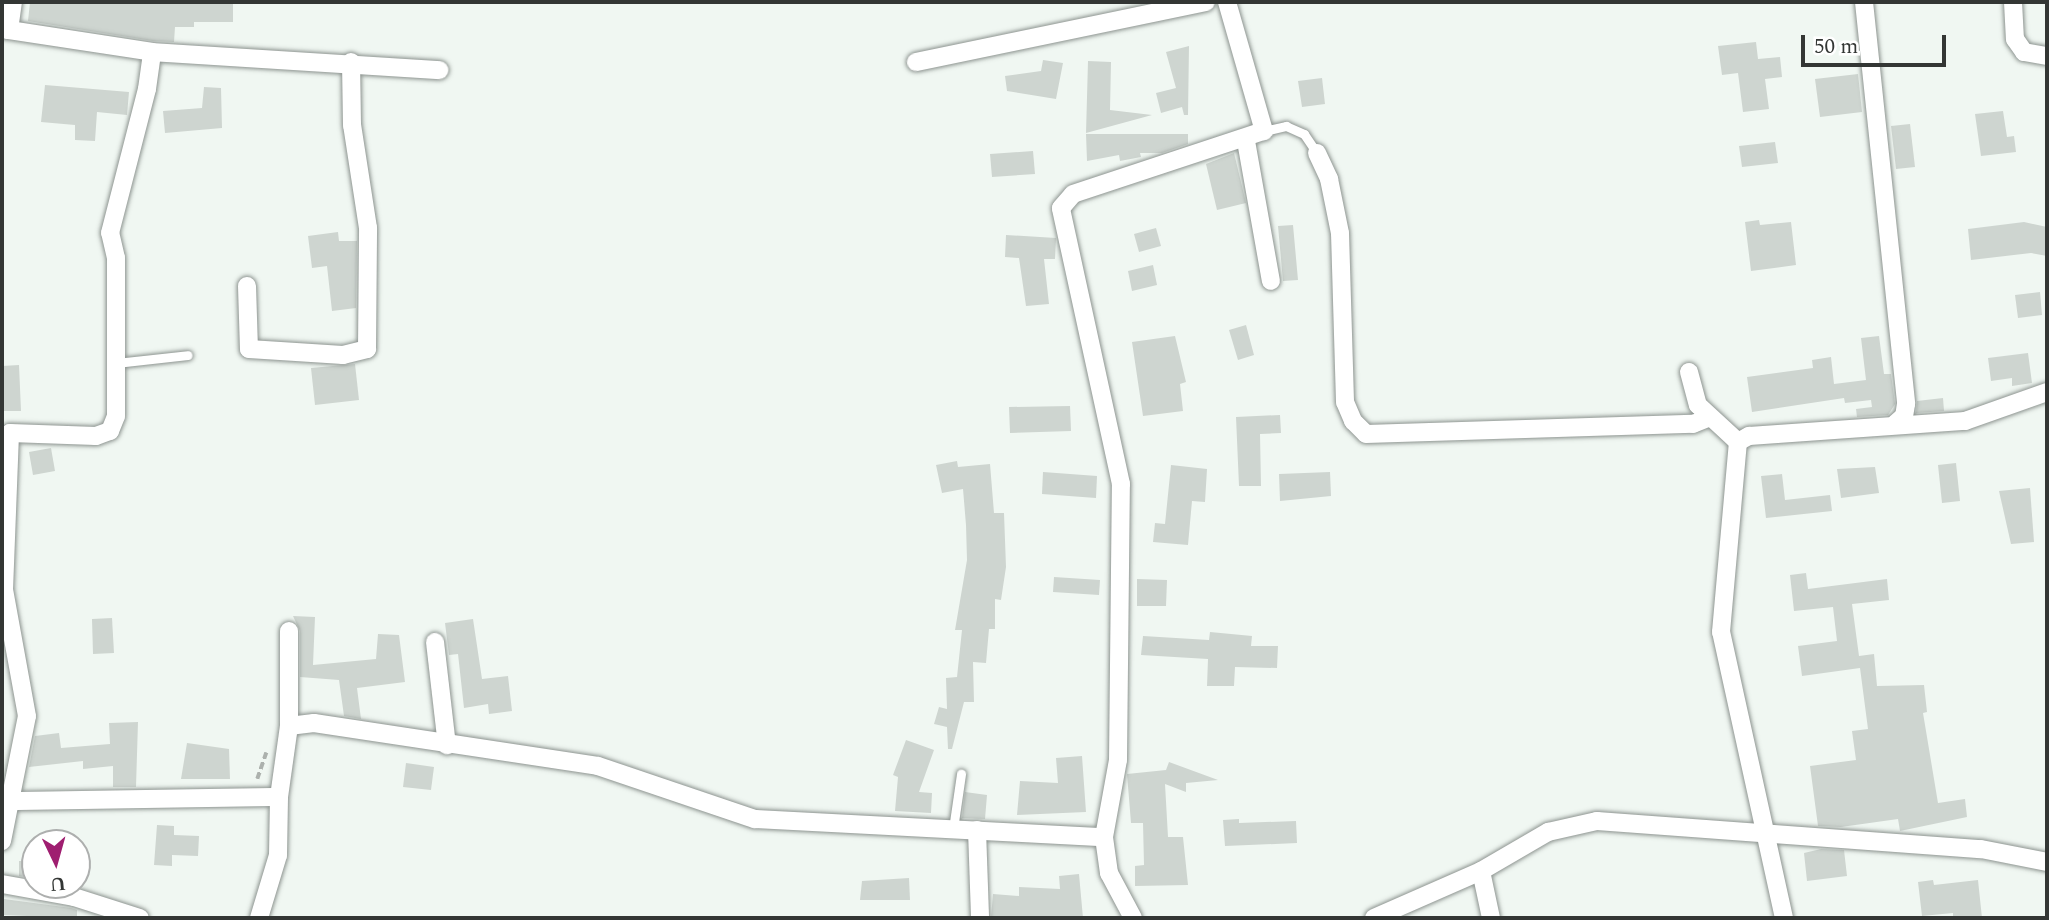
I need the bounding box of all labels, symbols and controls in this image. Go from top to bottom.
scale bar [1804,21,1949,65]
text: 50 m [1814,31,1858,63]
north arrow [21,829,91,899]
text: U [48,868,67,899]

